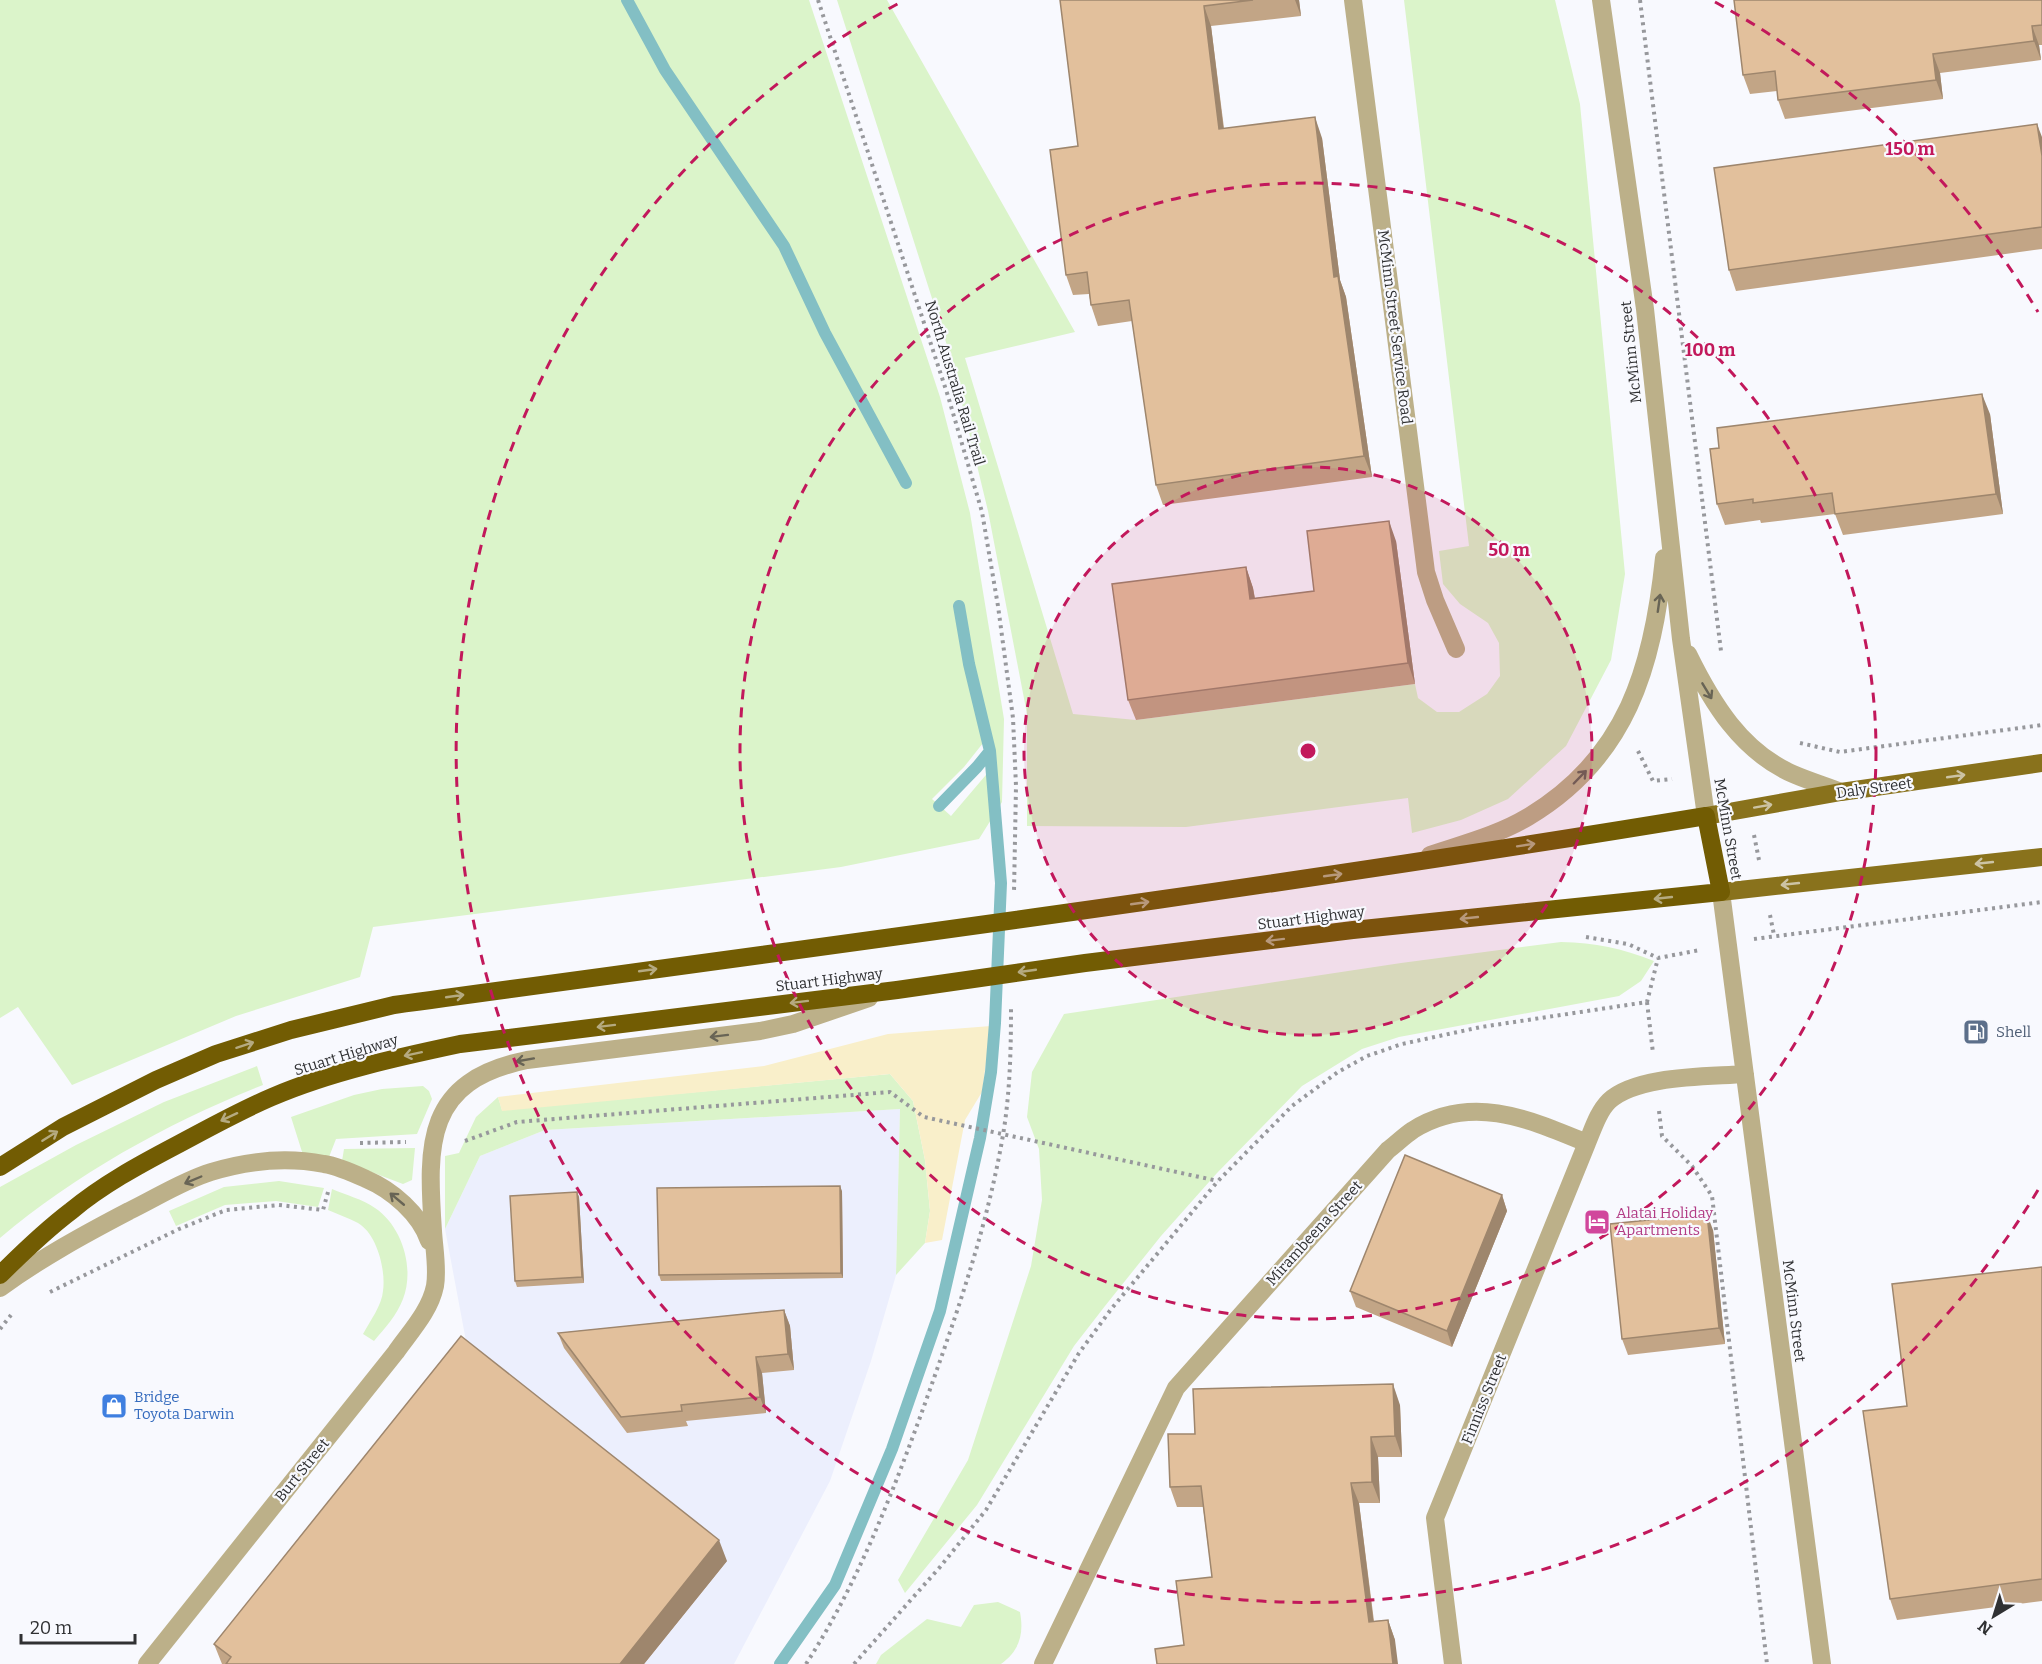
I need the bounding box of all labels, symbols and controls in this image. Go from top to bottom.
text: 150 m [1885,138,1935,160]
street label: McMinn Street Service Road [1374,229,1416,425]
street label: North Australia Rail Trail [921,298,989,468]
street label: McMinn Street [1617,299,1645,404]
text: 100 m [1684,339,1736,361]
text: 50 m [1488,539,1530,561]
one-way arrow [1653,593,1664,613]
one-way arrow [1702,682,1714,699]
centre of rings [1298,741,1318,761]
one-way arrow [1573,770,1587,785]
one-way arrow [1946,770,1965,781]
street label: Daly Street [1835,774,1913,802]
street label: McMinn Street [1710,777,1746,882]
one-way arrow [1753,801,1773,812]
one-way arrow [1515,840,1535,851]
one-way arrow [1974,858,1994,869]
one-way arrow [1323,870,1342,881]
one-way arrow [1780,879,1800,890]
one-way arrow [1654,893,1673,904]
one-way arrow [1130,898,1149,909]
street label: Stuart Highway [1256,902,1366,933]
one-way arrow [1460,913,1479,924]
one-way arrow [1266,935,1286,946]
street label: Stuart Highway [774,964,884,995]
one-way arrow [638,965,658,976]
one-way arrow [1018,965,1038,976]
one-way arrow [445,991,465,1002]
one-way arrow [790,997,810,1008]
fuel station icon: Shell [1961,1017,1991,1047]
one-way arrow [596,1020,616,1031]
place label: Shell [1996,1023,2031,1041]
street label: Stuart Highway [292,1031,400,1079]
one-way arrow [709,1031,729,1042]
one-way arrow [235,1039,254,1050]
one-way arrow [404,1049,423,1060]
one-way arrow [516,1055,536,1066]
one-way arrow [220,1112,238,1124]
one-way arrow [41,1129,58,1141]
one-way arrow [184,1175,203,1186]
street label: Mirambeena Street [1262,1177,1366,1289]
one-way arrow [389,1193,405,1206]
place label: Alatai Holiday Apartments [1616,1204,1713,1239]
hotel icon: Alatai Holiday Apartments [1582,1207,1612,1237]
street label: McMinn Street [1779,1259,1809,1364]
street label: Finniss Street [1458,1351,1511,1447]
place label: Bridge Toyota Darwin [134,1388,235,1423]
shop icon: Bridge Toyota Darwin [99,1391,129,1421]
street label: Burt Street [271,1434,333,1505]
north arrow [1964,1586,2024,1646]
scale bar [21,1607,135,1645]
text: N [1974,1616,1996,1639]
text: 20 m [30,1617,72,1639]

